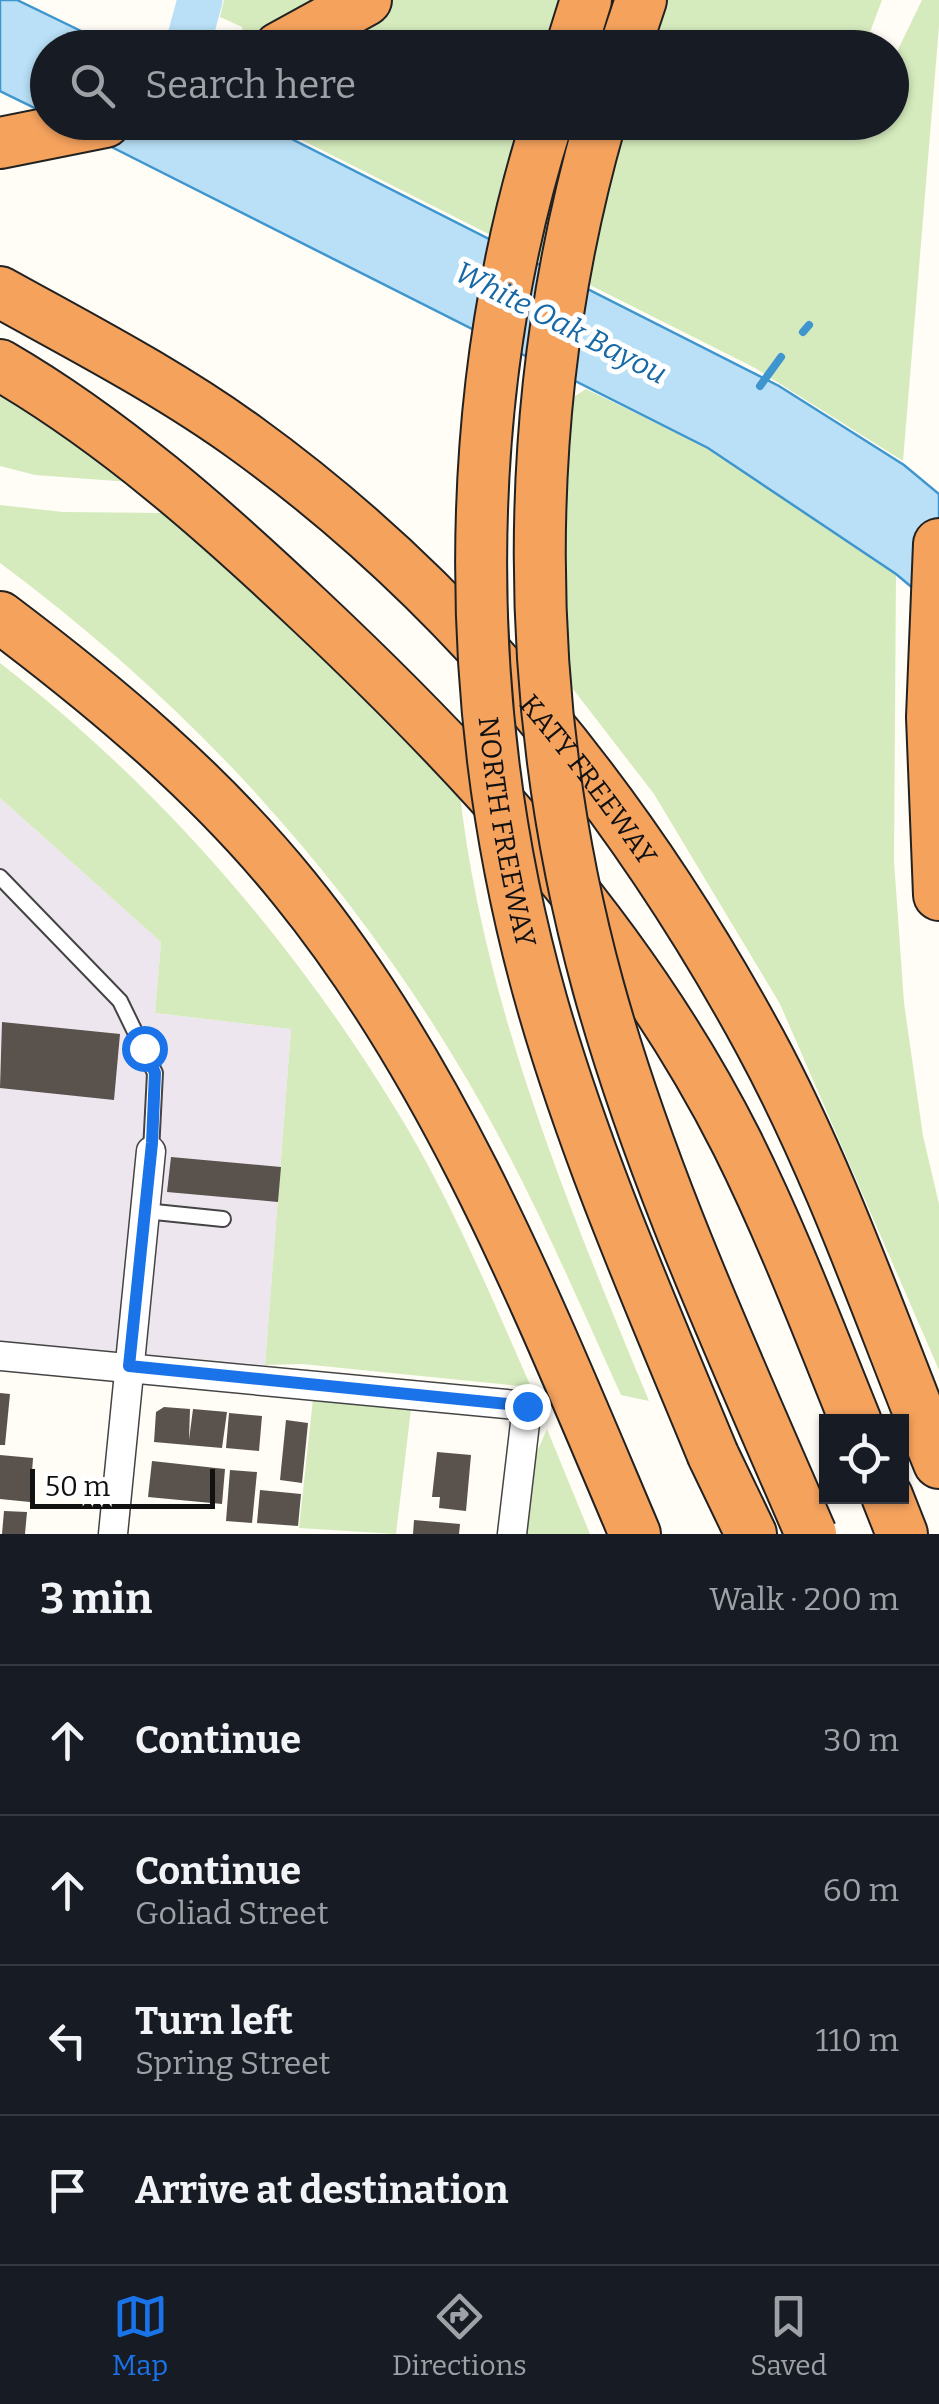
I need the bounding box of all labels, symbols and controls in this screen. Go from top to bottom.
search box [30,30,909,140]
icon: search [65,58,120,113]
text: Search here [145,62,356,108]
water label: White Oak Bayou [449,254,673,392]
street label: KATY FREEWAY [513,688,664,871]
street label: NORTH FREEWAY [472,715,543,950]
route start [122,1026,168,1072]
route end [505,1384,551,1430]
map controls [819,1414,909,1504]
button: locate [819,1414,909,1504]
scale bar [30,1464,215,1508]
text: 50 m [45,1470,110,1503]
text: 3 min [40,1574,152,1624]
text: Walk · 200 m [709,1580,899,1618]
icon: ahead [40,1713,95,1768]
text: Continue [135,1717,301,1763]
text: 30 m [823,1721,899,1759]
text: Continue [135,1848,301,1894]
icon: ahead [40,1863,95,1918]
text: 60 m [823,1871,899,1909]
text: Goliad Street [135,1894,328,1932]
text: Turn left [135,1998,293,2044]
icon: left [40,2013,95,2068]
text: 110 m [816,2021,899,2059]
text: Spring Street [135,2044,330,2082]
icon: arrive [40,2163,95,2218]
text: Arrive at destination [135,2167,508,2213]
tab: Map [112,2289,168,2382]
tab: Directions [392,2289,527,2382]
tab: Saved [750,2289,827,2382]

